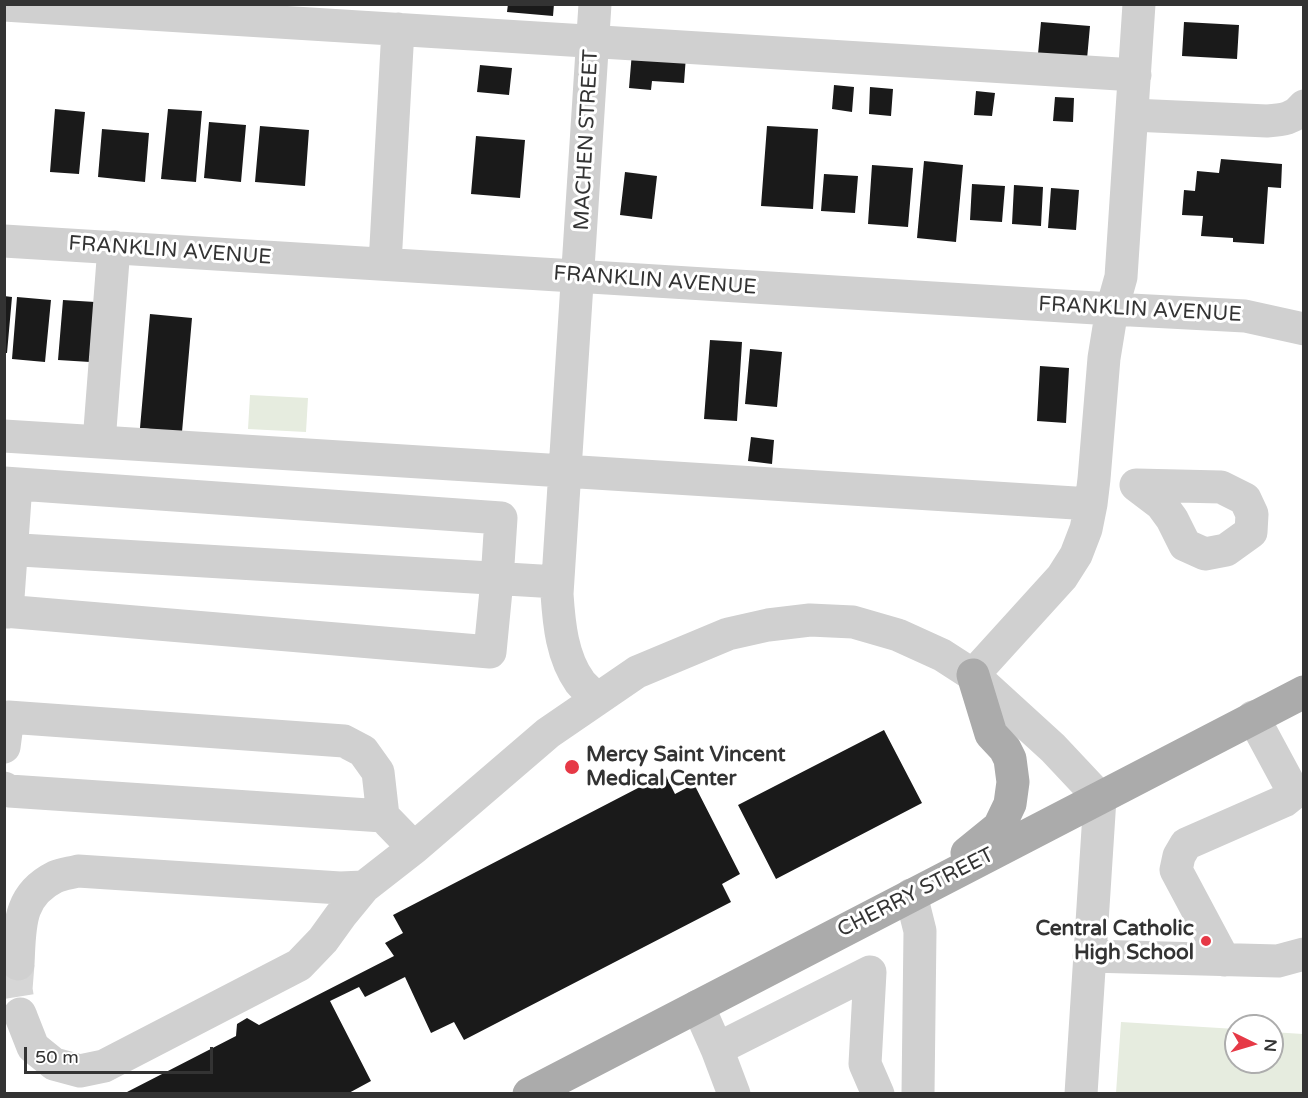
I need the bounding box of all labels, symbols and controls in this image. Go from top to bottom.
street label: MACHEN STREET [570,49,604,231]
street label: FRANKLIN AVENUE [68,231,272,271]
street label: FRANKLIN AVENUE [553,261,757,301]
street label: FRANKLIN AVENUE [1038,292,1242,328]
place label: Mercy Saint Vincent Medical Center [586,742,785,792]
marker: Mercy Saint Vincent Medical Center [563,758,581,776]
street label: CHERRY STREET [834,843,998,943]
place label: Central Catholic High School [1035,916,1194,966]
marker: Central Catholic High School [1199,934,1213,948]
north arrow [1224,1014,1284,1074]
scale bar [27,1035,216,1073]
text: N [1259,1038,1280,1053]
text: 50 m [35,1046,79,1068]

